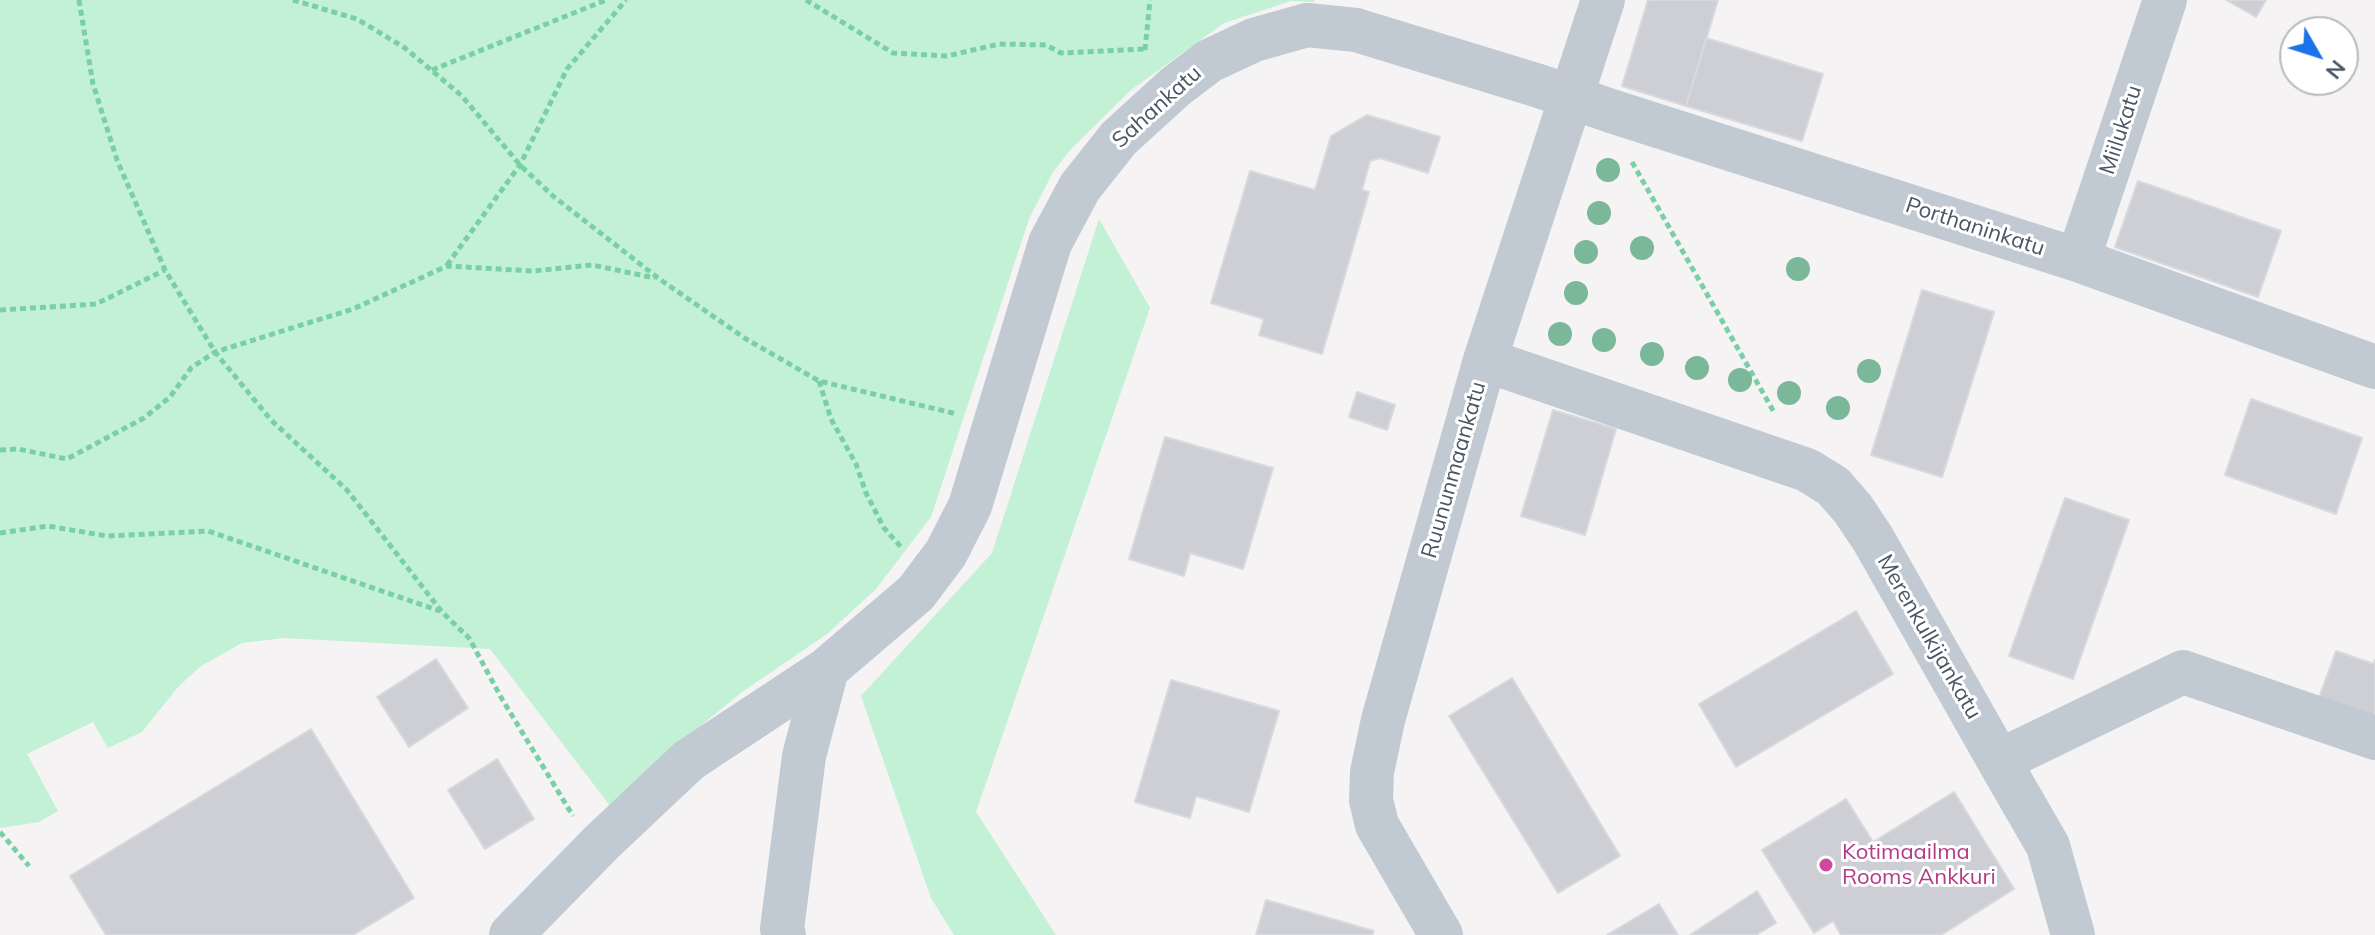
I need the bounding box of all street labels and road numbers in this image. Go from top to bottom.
street label: Sahankatu [1107,60,1207,154]
street label: Miilukatu [2094,82,2148,178]
street label: Porthaninkatu [1902,192,2048,262]
street label: Ruununmaankatu [1416,379,1492,561]
street label: Merenkulkijankatu [1871,550,1987,724]

